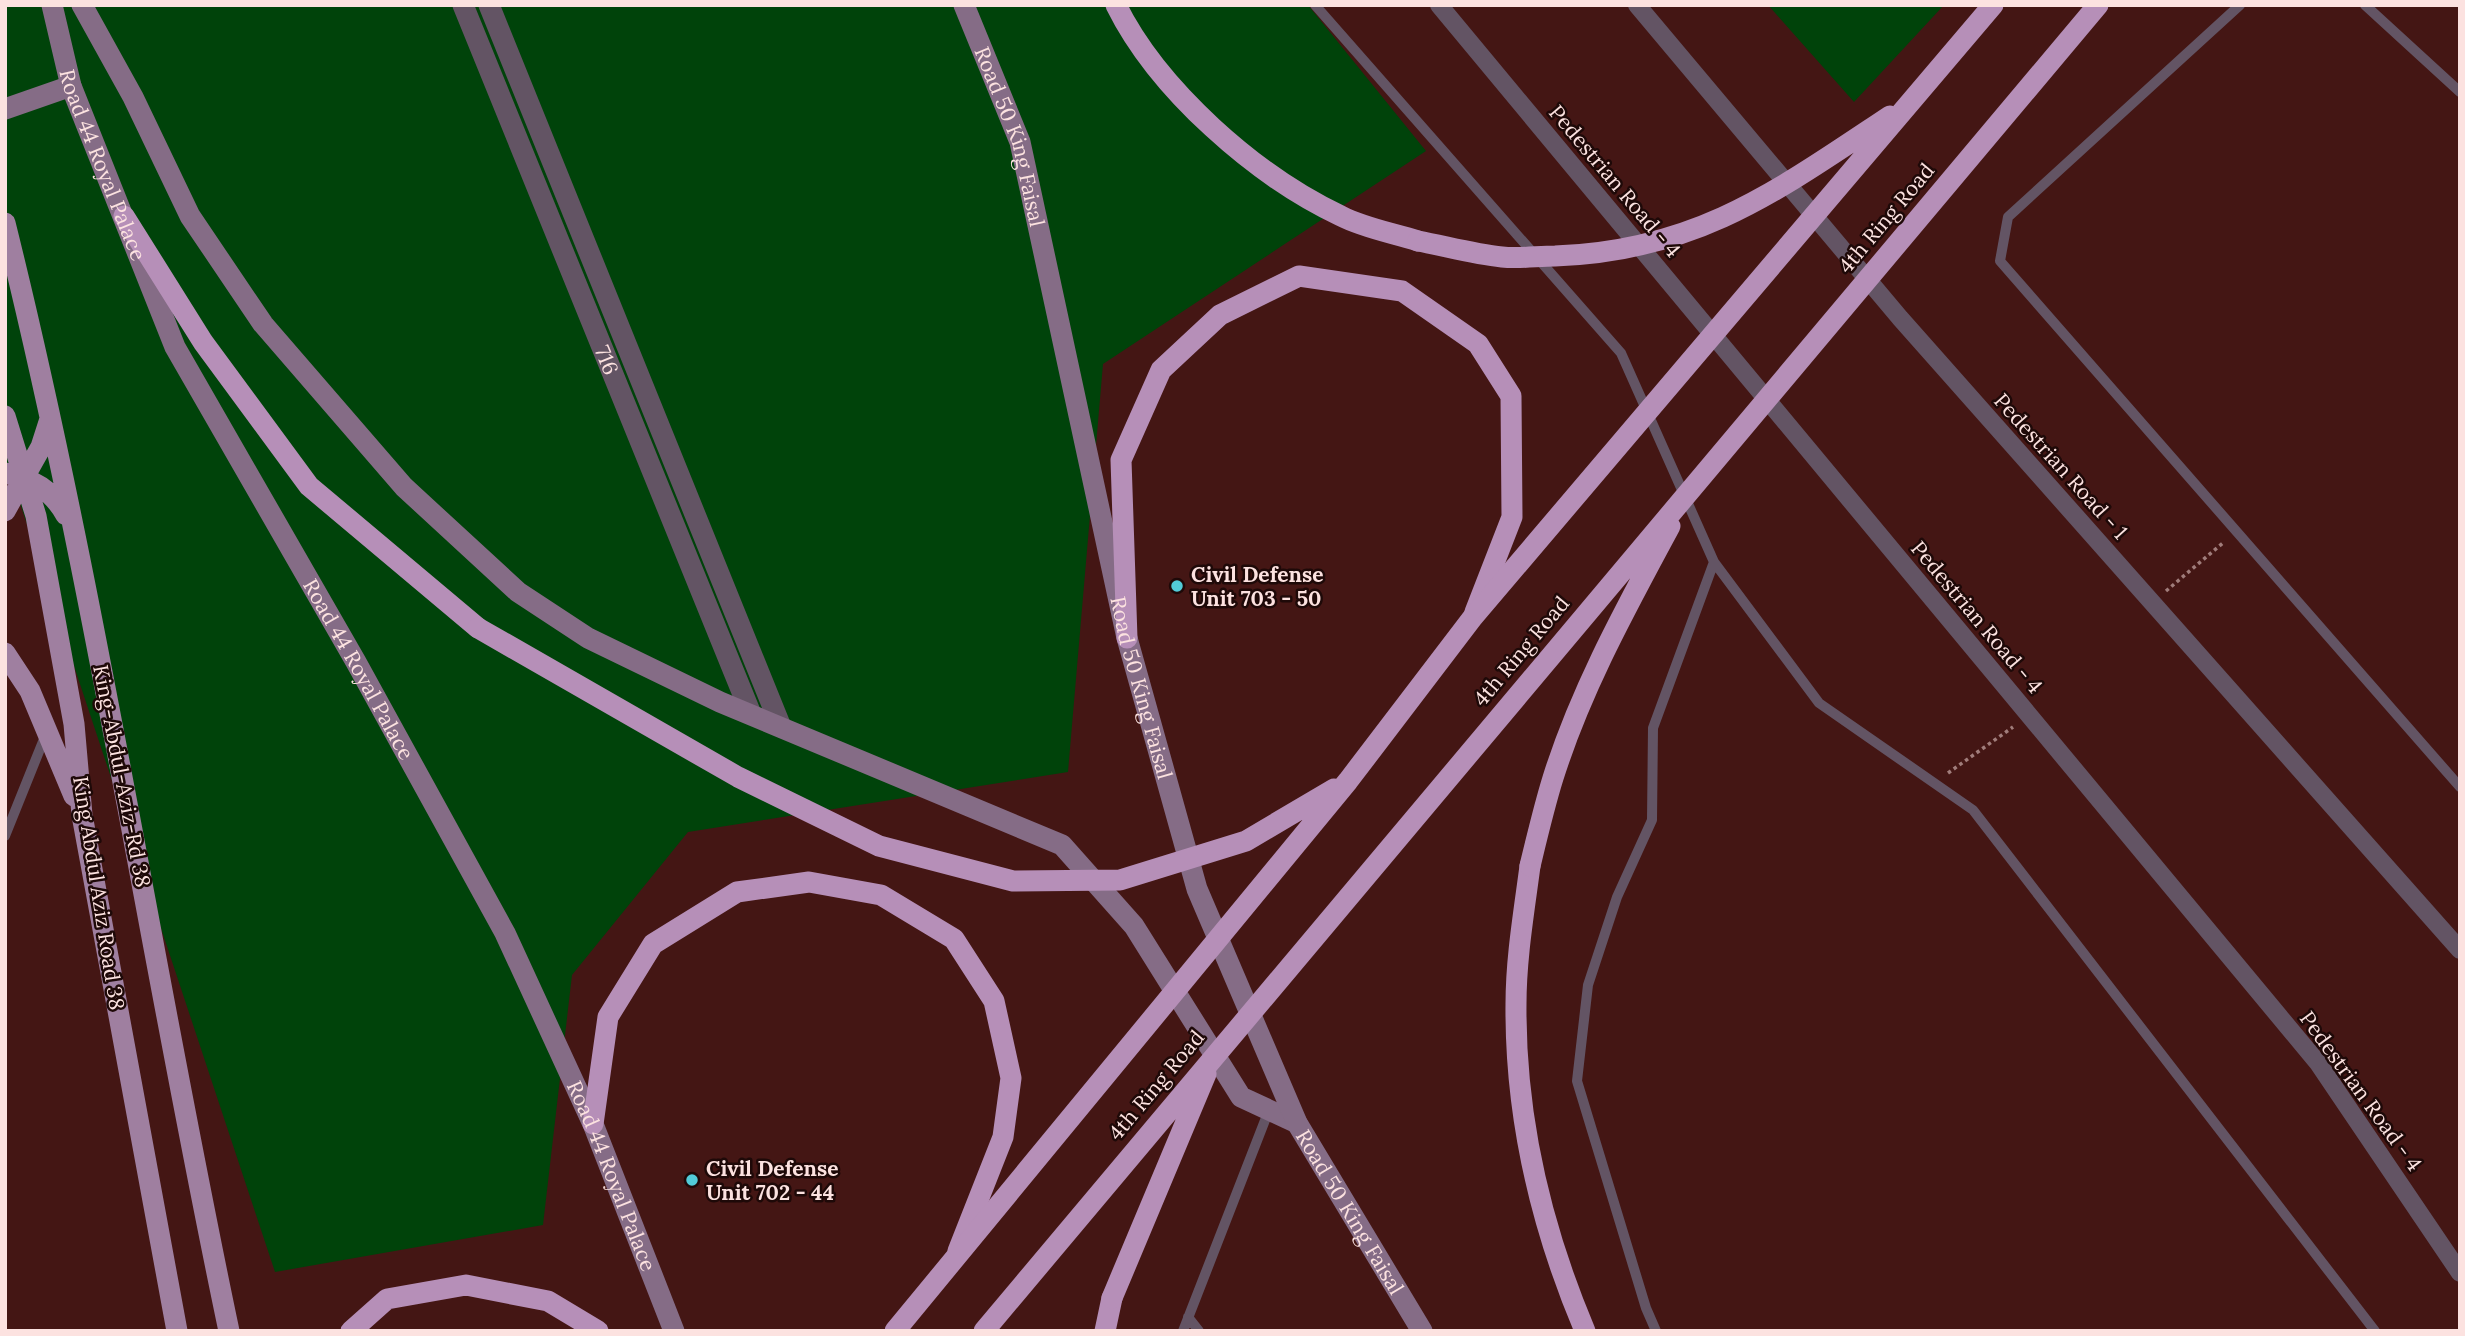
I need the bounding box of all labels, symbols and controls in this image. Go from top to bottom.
street label: Road 50 King Faisal [969,42,1051,229]
street label: Road 44 Royal Palace [54,66,153,264]
street label: Pedestrian Road - 4 [1543,99,1687,263]
street label: 4th Ring Road [1832,157,1940,279]
street label: 716 [589,341,625,379]
street label: Pedestrian Road - 1 [1988,387,2134,545]
street label: Pedestrian Road - 4 [1905,535,2049,699]
place label: Civil Defense Unit 703 - 50 [1191,561,1323,612]
street label: Road 44 Royal Palace [297,574,420,764]
marker: Civil Defense Unit 703 - 50 [1169,578,1185,594]
street label: 4th Ring Road [1467,590,1575,712]
street label: Road 50 King Faisal [1105,594,1179,782]
street label: King-Abdul-Aziz-Rd 38 [87,663,157,889]
street label: King Abdul Aziz Road 38 [67,774,131,1012]
street label: Pedestrian Road - 4 [2294,1006,2428,1176]
street label: 4th Ring Road [1102,1024,1210,1146]
street label: Road 44 Royal Palace [561,1076,663,1275]
street label: Road 50 King Faisal [1290,1124,1410,1299]
place label: Civil Defense Unit 702 - 44 [706,1155,838,1206]
marker: Civil Defense Unit 702 - 44 [684,1172,700,1188]

